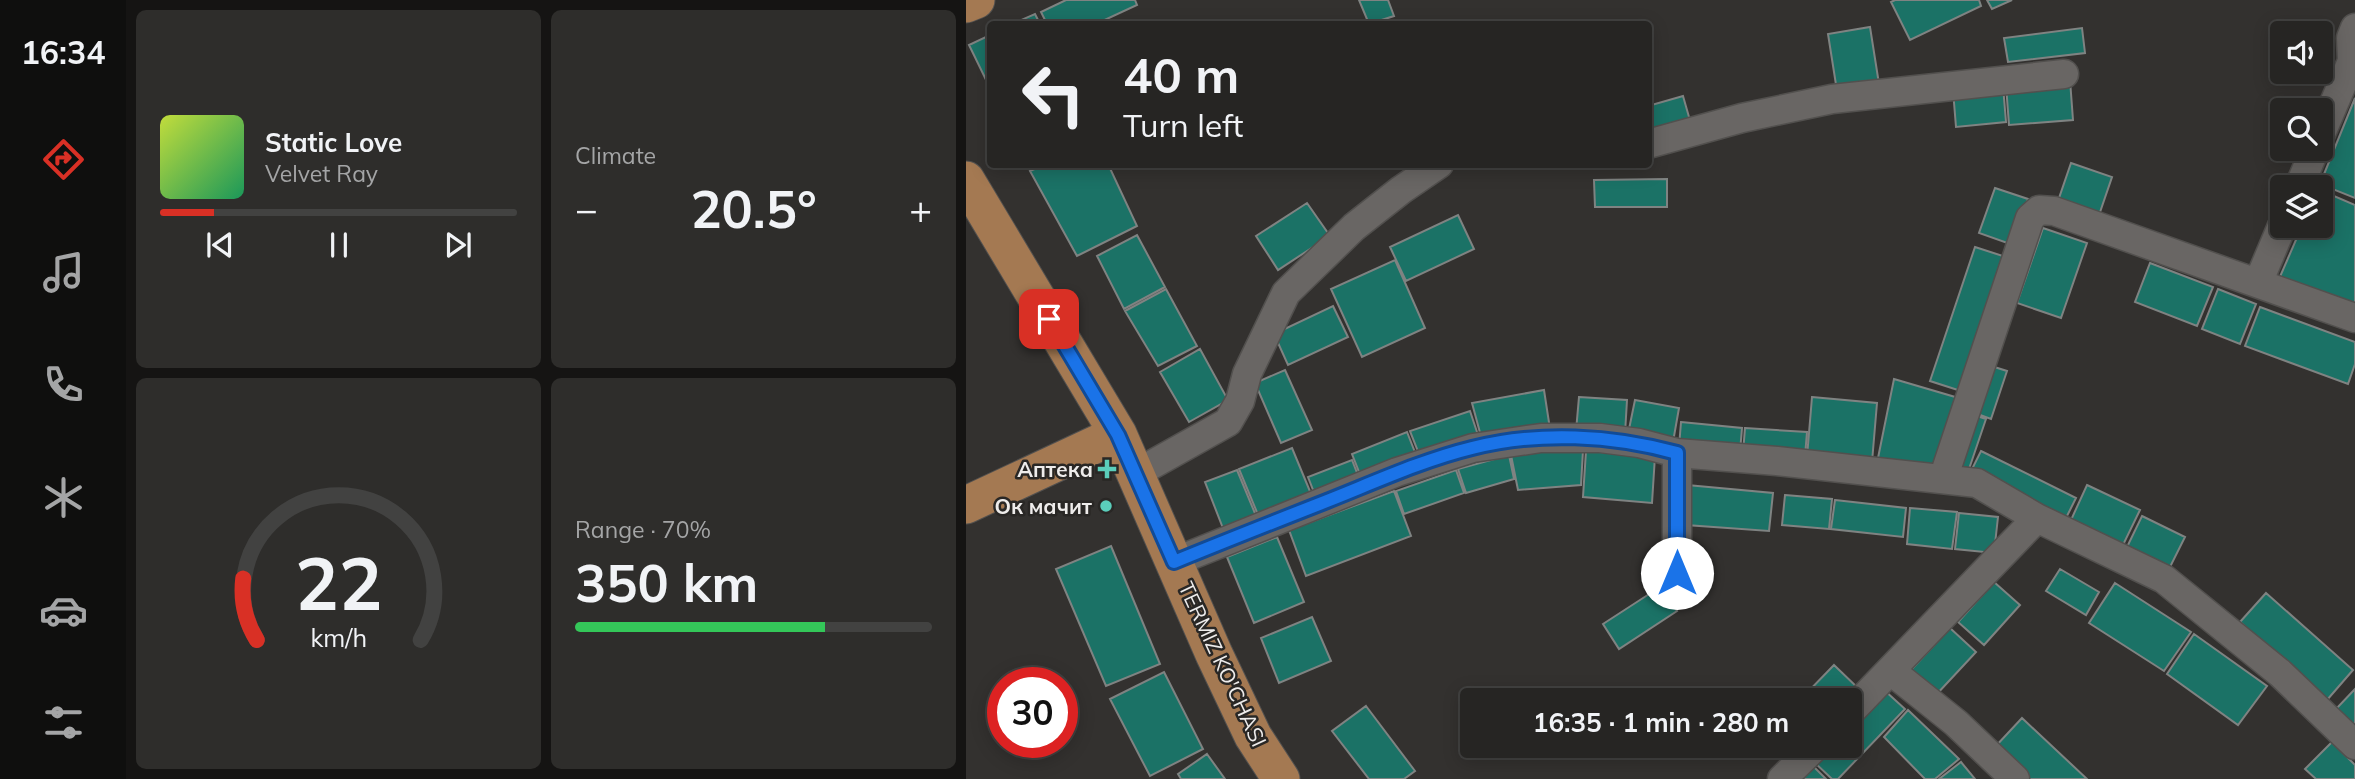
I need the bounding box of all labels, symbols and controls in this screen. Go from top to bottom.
map controls [2270,21,2333,238]
button: sound [2270,21,2333,84]
text: 16:34 [21,32,105,72]
text: 40 m [1123,44,1239,105]
icon: left [1008,49,1099,140]
button: search [2270,98,2333,161]
text: Turn left [1123,105,1243,145]
text: Static Love [265,126,402,159]
icon: directions [39,135,88,184]
text: Climate [575,141,656,170]
text: Velvet Ray [265,159,378,188]
button: layers [2270,175,2333,238]
text: 20.5° [690,176,817,241]
text: − [575,185,598,233]
text: + [909,185,932,233]
icon: previous [201,226,239,264]
icon: pause [320,226,358,264]
icon: next [439,226,477,264]
icon: music [39,248,88,297]
pin [1019,289,1079,349]
icon: arrive [1030,300,1068,338]
icon: phone [39,360,88,409]
place label: Аптека [1017,456,1093,482]
marker: Аптека [1099,461,1115,477]
icon: climate [39,473,88,522]
place label: Ок мачит [994,493,1093,519]
marker: Ок мачит [1098,498,1114,514]
text: Range · 70% [575,515,711,544]
position arrow [1640,536,1714,610]
text: 22 [295,537,382,628]
text: 350 km [575,550,758,615]
street label: TERMIZ KO'CHASI [1173,577,1273,751]
icon: car [39,586,88,635]
text: km/h [310,621,367,652]
speed limit sign: 30 [987,667,1078,758]
icon: filters [39,698,88,747]
text: 16:35 · 1 min · 280 m [1533,706,1789,739]

